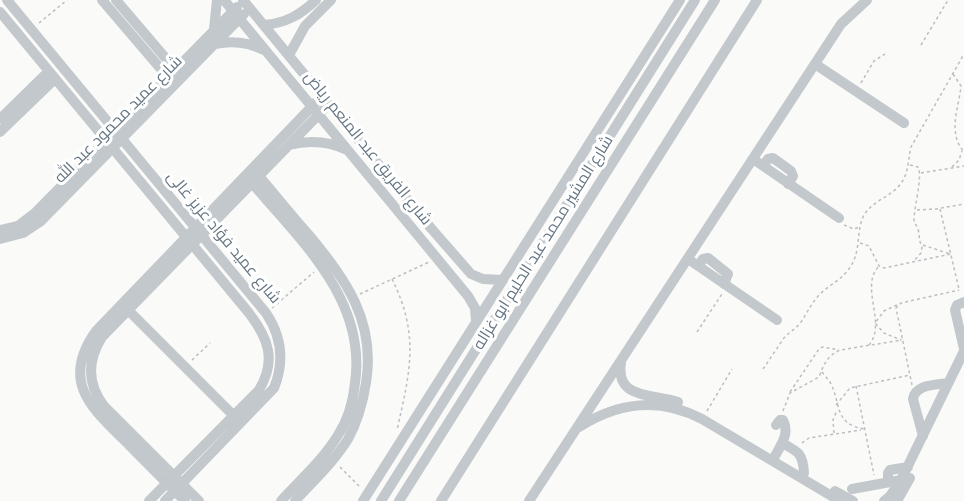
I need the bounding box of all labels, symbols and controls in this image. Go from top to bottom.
street label: شارع عميد محمود عبد الله [51,52,187,188]
street label: شارع الفريق عبد المنعم رياض [299,68,435,230]
street label: شارع المشير محمد عبد الحليم ابو غزاله [470,132,618,354]
street label: شارع عميد فؤاد عزيز غالى [162,168,284,308]

